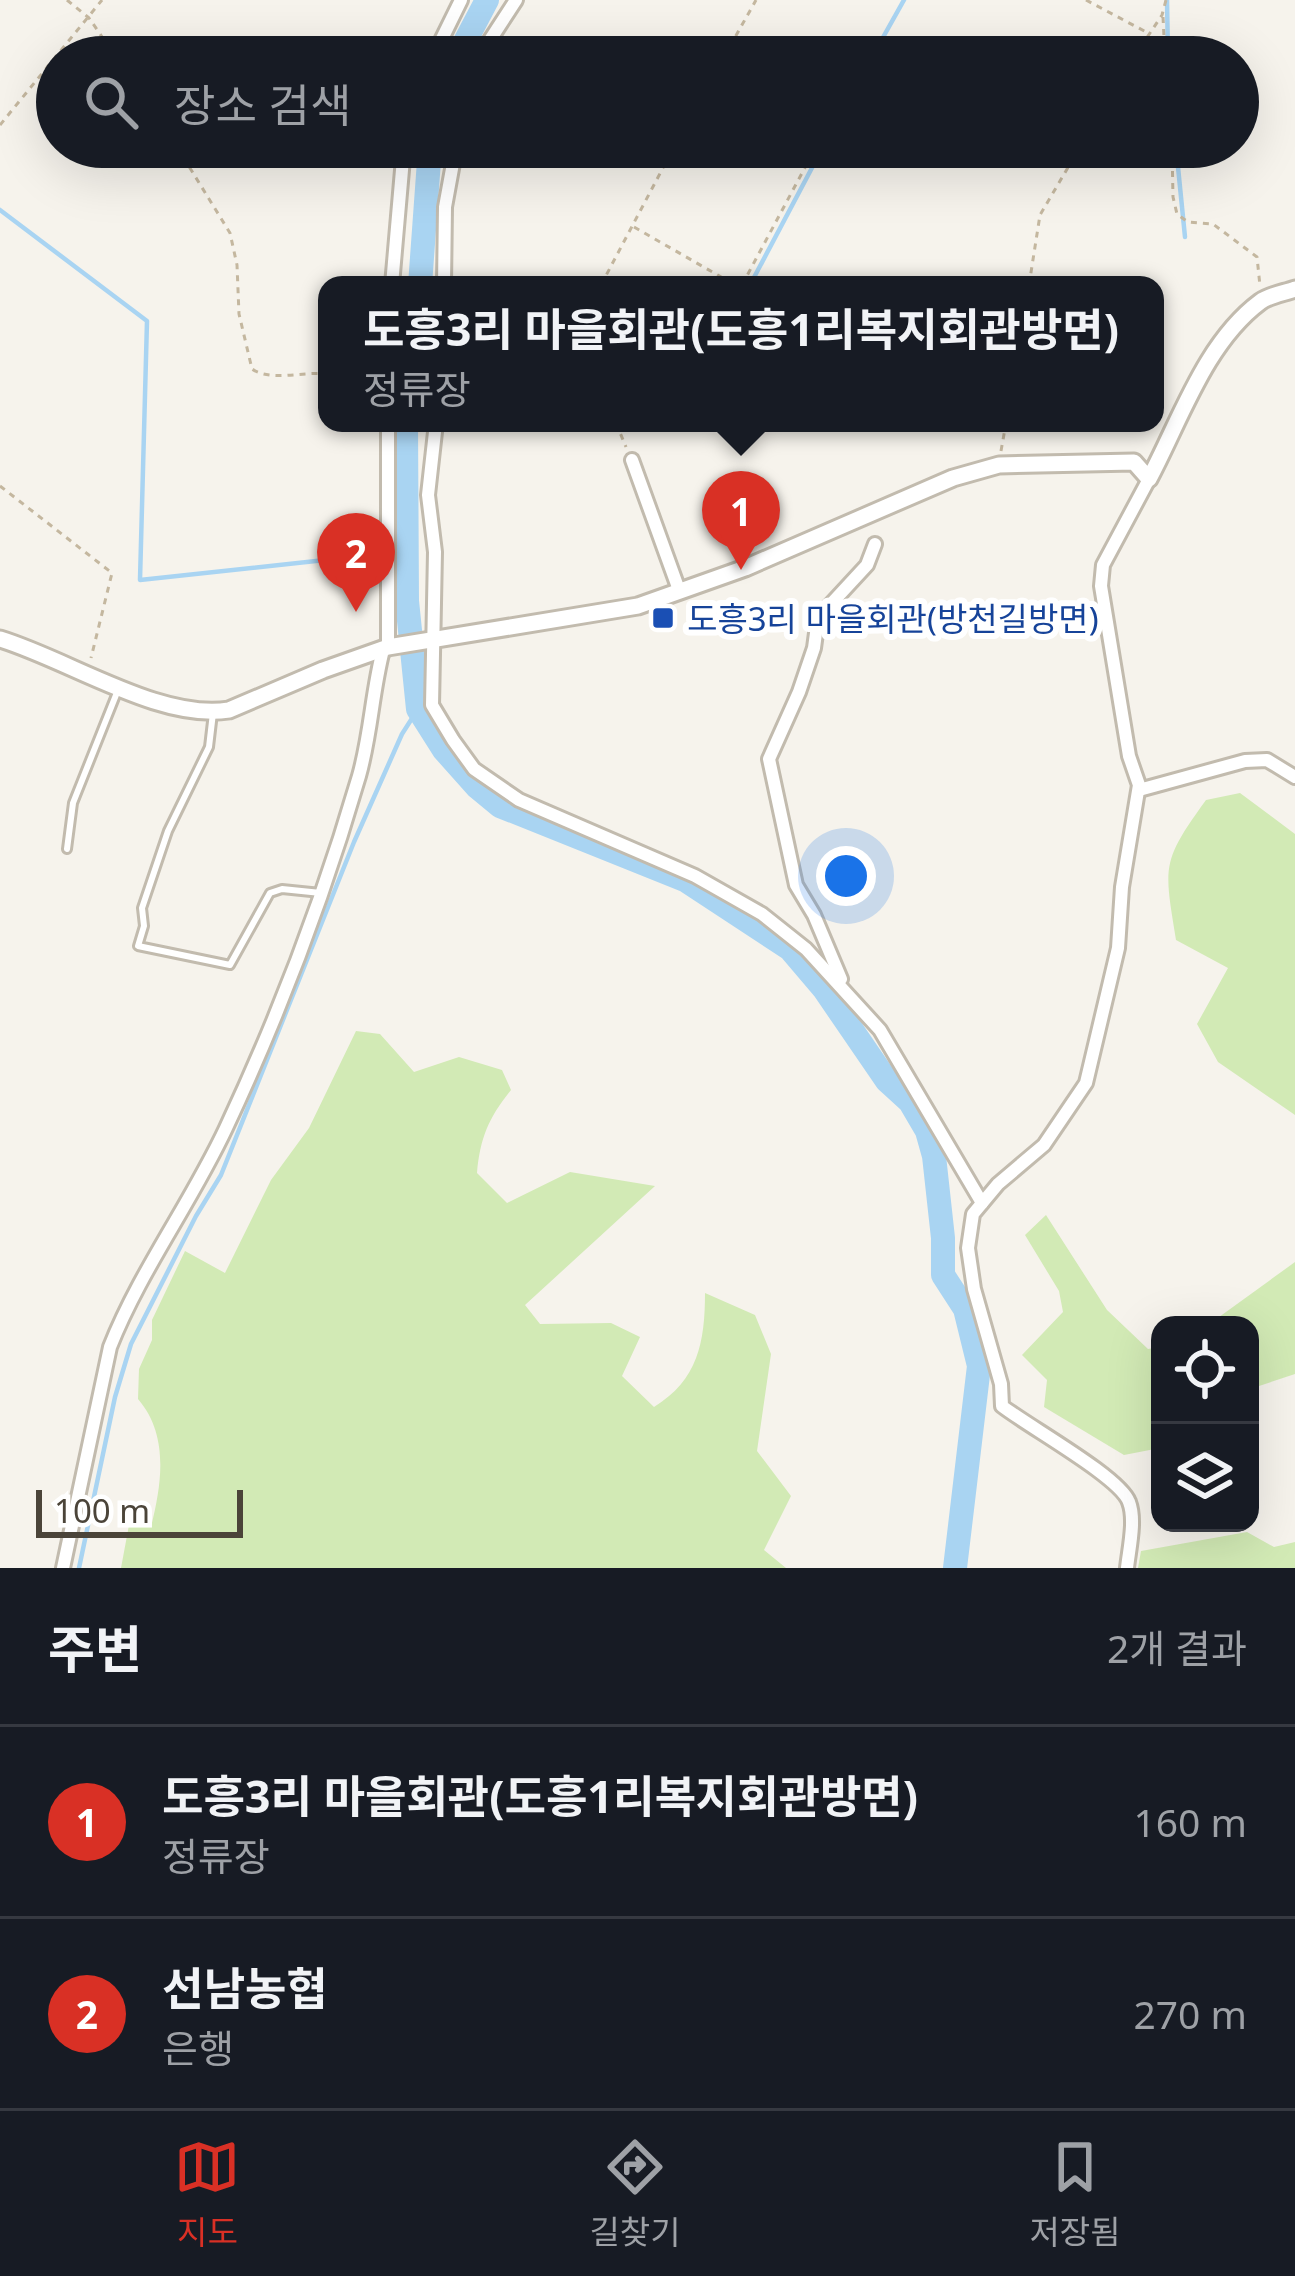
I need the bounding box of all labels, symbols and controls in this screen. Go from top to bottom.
search box [36,36,1259,168]
icon: search [78,69,144,135]
text: 장소 검색 [174,74,351,135]
popup [318,276,1164,432]
text: 도흥3리 마을회관(도흥1리복지회관방면) [363,298,1119,359]
text: 정류장 [363,362,471,415]
pin: 1 [702,471,780,570]
pin: 2 [317,513,395,612]
place label: 도흥3리 마을회관(방천길방면) [687,596,1099,641]
marker: 도흥3리 마을회관(방천길방면) [650,605,676,631]
your location [816,846,876,906]
map controls [1151,1316,1259,1532]
button: locate [1151,1316,1259,1424]
button: layers [1151,1424,1259,1532]
scale bar [36,1484,243,1537]
text: 100 m [54,1488,150,1533]
text: 주변 [48,1613,142,1683]
text: 2개 결과 [1107,1621,1247,1674]
text: 도흥3리 마을회관(도흥1리복지회관방면) [162,1765,918,1826]
text: 1 [76,1795,98,1848]
text: 160 m [1133,1795,1247,1848]
text: 정류장 [162,1829,270,1882]
text: 선남농협 [162,1957,328,2018]
text: 2 [76,1987,98,2040]
text: 270 m [1133,1987,1247,2040]
text: 은행 [162,2021,234,2074]
tab: 지도 [174,2134,240,2254]
tab: 길찾기 [589,2134,681,2254]
tab: 저장됨 [1029,2134,1121,2254]

